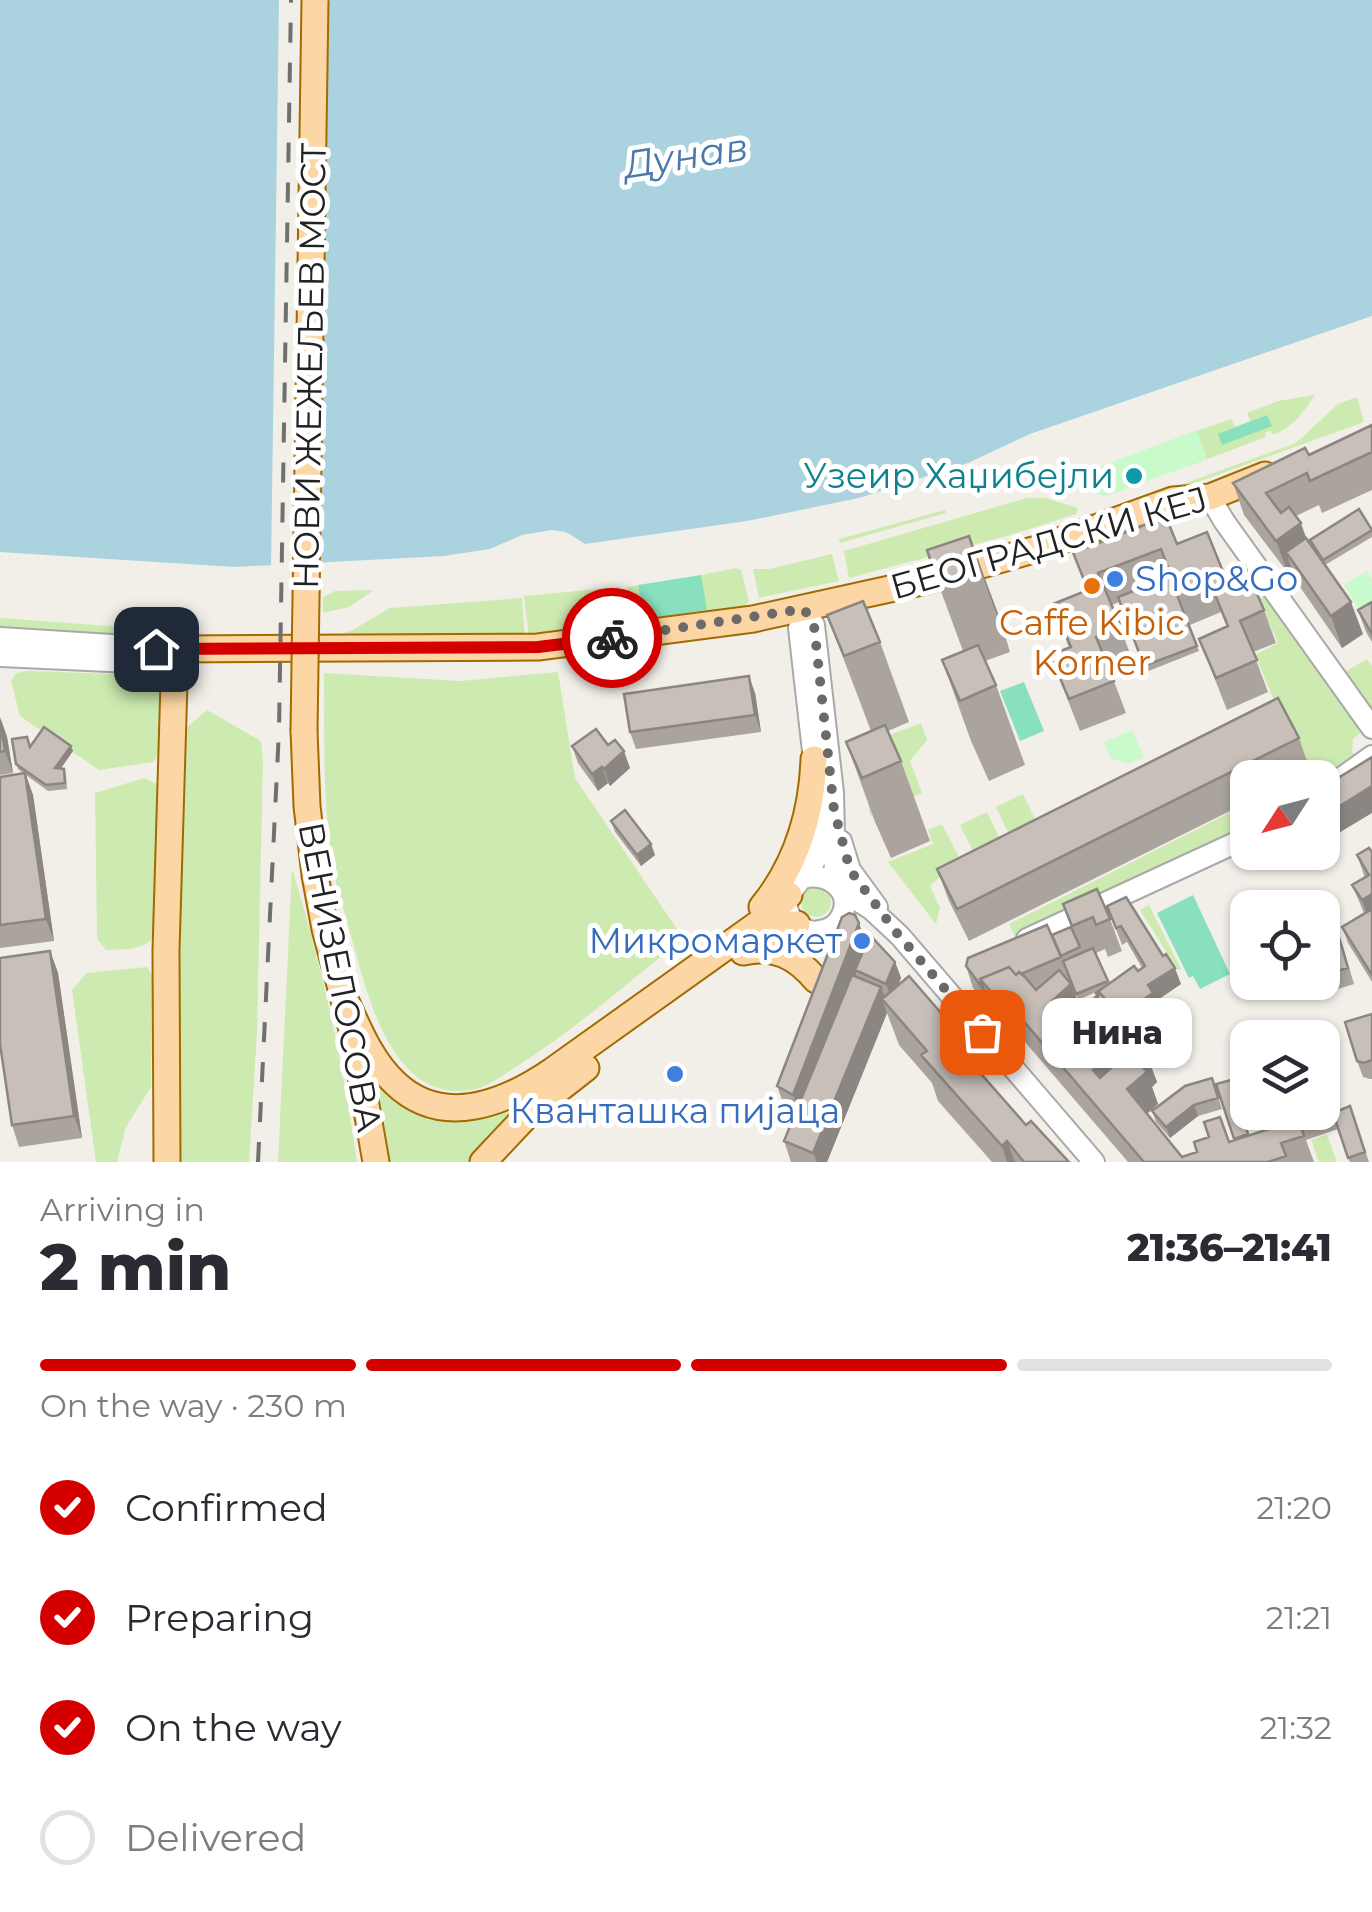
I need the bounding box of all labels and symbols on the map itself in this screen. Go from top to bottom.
water label: Дунав [618,123,751,189]
street label: НОВИ ЖЕЖЕЉЕВ МОСТ [284,142,335,590]
place label: Узеир Хаџибејли [803,454,1114,497]
marker: Узеир Хаџибејли [1123,465,1145,487]
street label: БЕОГРАДСКИ КЕЈ [885,477,1212,608]
place label: Shop&Go [1135,557,1298,600]
marker: Shop&Go [1104,568,1126,590]
marker: Caffe Kibic Korner [1081,575,1103,597]
courier [562,588,662,688]
place label: Caffe Kibic Korner [999,601,1185,684]
pin [114,607,199,692]
north arrow [1230,760,1340,870]
street label: ВЕНИЗЕЛОСОВА [289,818,392,1135]
place label: Микромаркет [588,919,842,962]
marker: Микромаркет [851,930,873,952]
pin [940,990,1025,1075]
callout: Нина [1042,997,1192,1067]
marker: Кванташка пијаца [664,1063,686,1085]
place label: Кванташка пијаца [510,1089,840,1132]

